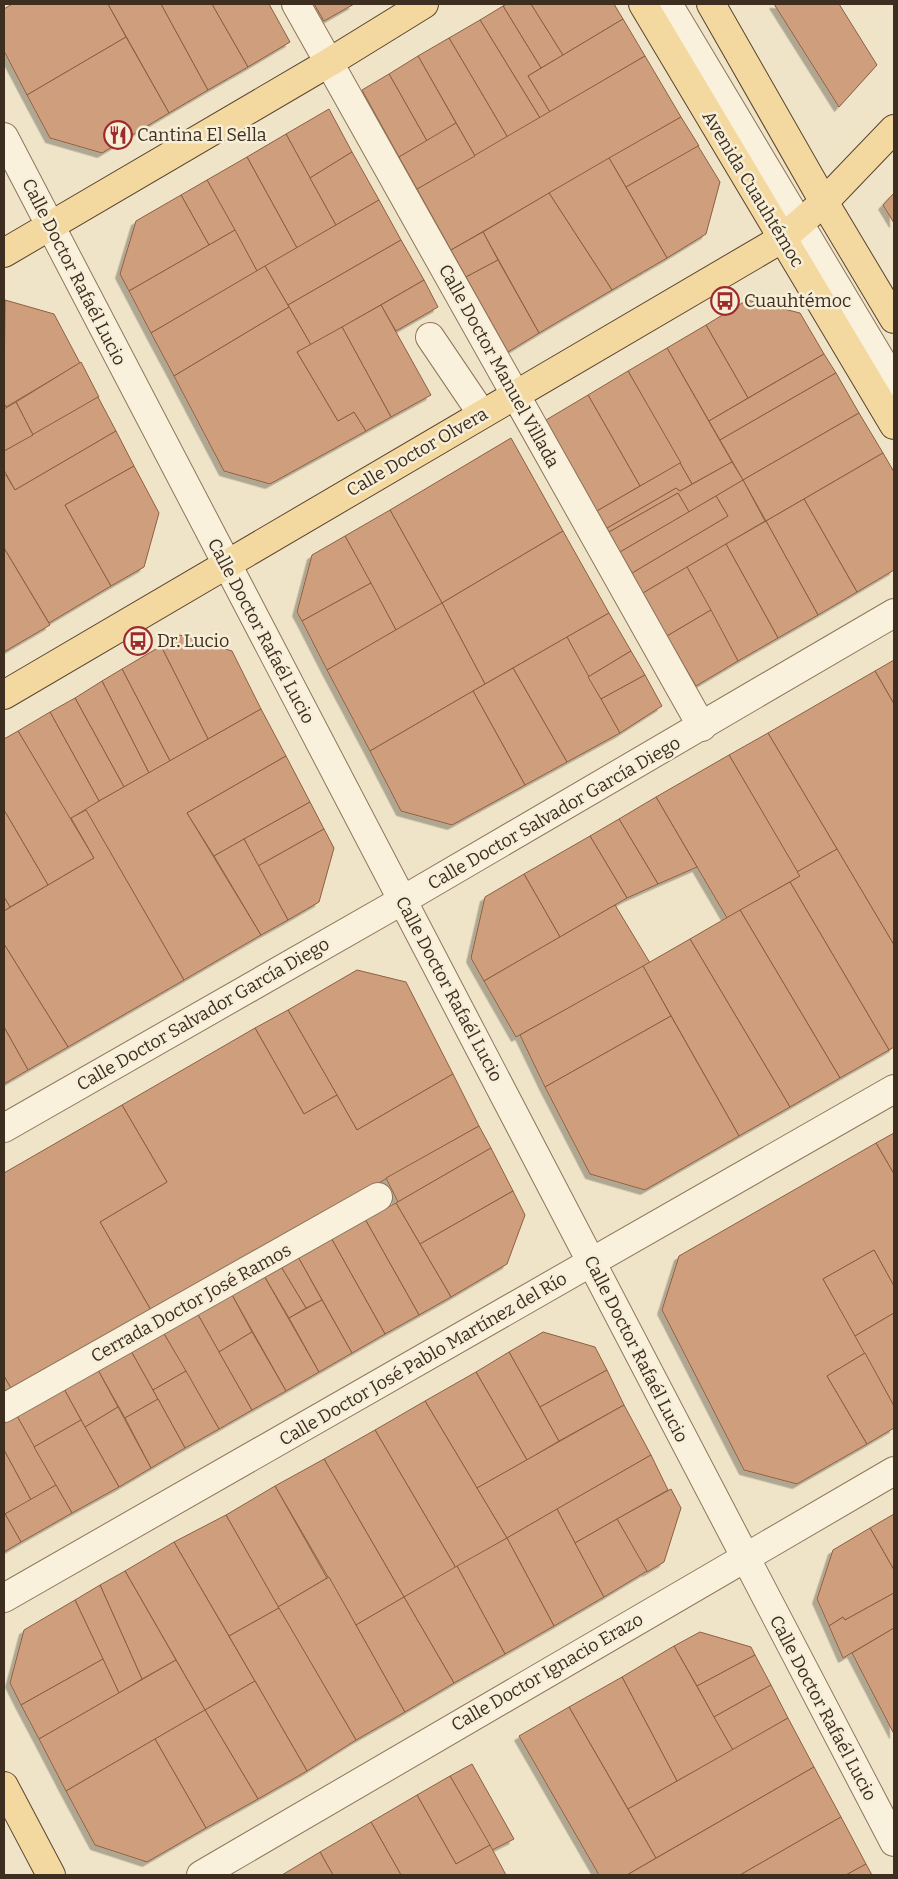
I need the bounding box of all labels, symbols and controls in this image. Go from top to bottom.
street label: Avenida Cuauhtémoc [698,107,808,271]
restaurant icon: Cantina El Sella [103,120,133,150]
place label: Cantina El Sella [137,124,267,146]
street label: Calle Doctor Rafaél Lucio [17,175,131,369]
street label: Calle Doctor Manuel Villada [434,260,564,472]
bus stop icon: Cuauhtémoc [710,286,740,316]
place label: Cuauhtémoc [744,290,851,312]
street label: Calle Doctor Olvera [342,402,492,501]
street label: Calle Doctor Rafaél Lucio [203,535,319,727]
bus stop icon: Dr. Lucio [123,626,153,656]
place label: Dr. Lucio [157,630,229,652]
street label: Calle Doctor Salvador García Diego [424,732,684,894]
street label: Calle Doctor Rafaél Lucio [391,893,507,1085]
street label: Calle Doctor Salvador García Diego [73,933,333,1095]
street label: Cerrada Doctor José Ramos [87,1239,295,1367]
street label: Calle Doctor Rafaél Lucio [579,1252,693,1446]
street label: Calle Doctor José Pablo Martínez del Río [275,1267,571,1451]
street label: Calle Doctor Ignacio Erazo [447,1608,647,1736]
street label: Calle Doctor Rafaél Lucio [765,1612,881,1804]

